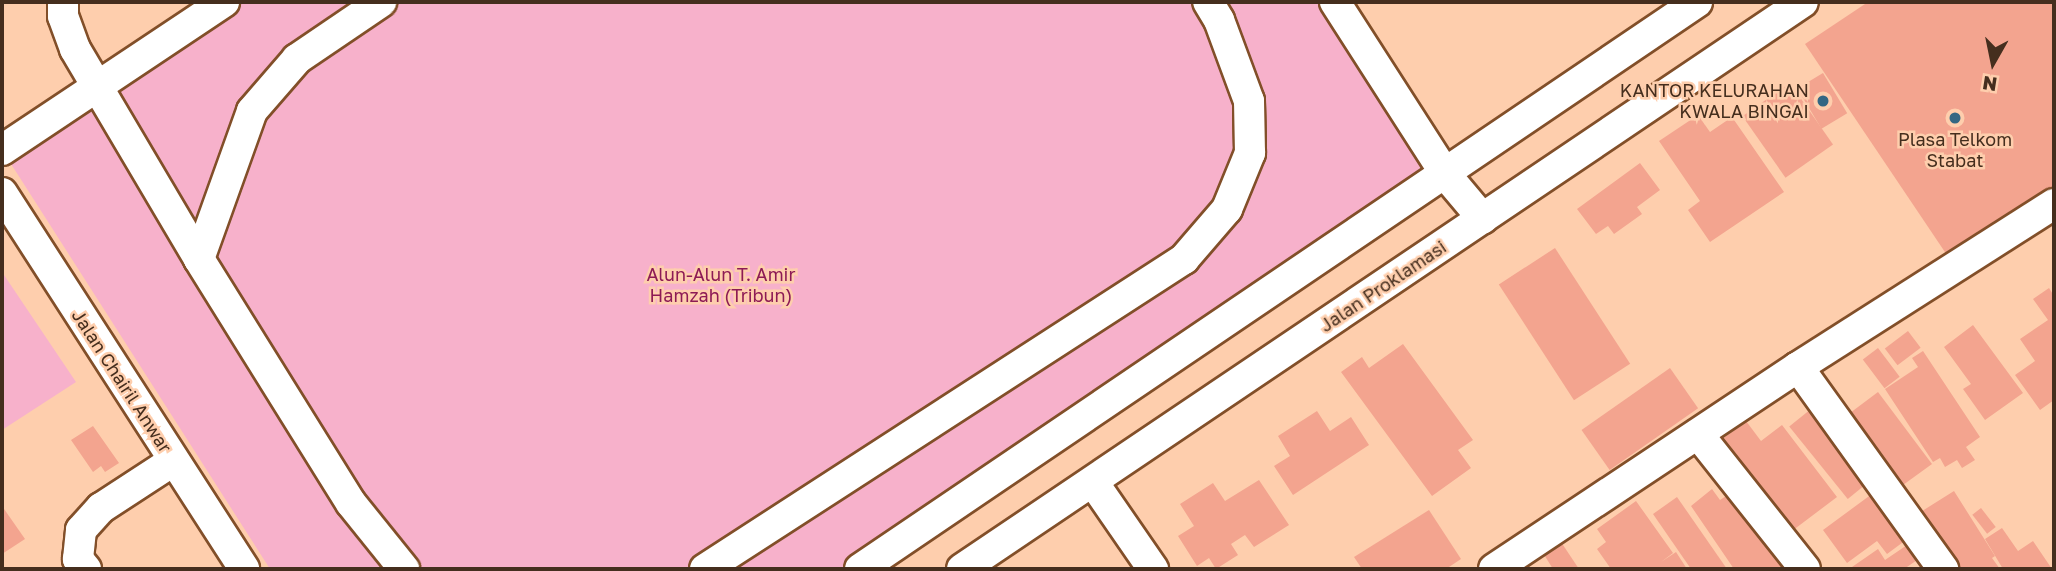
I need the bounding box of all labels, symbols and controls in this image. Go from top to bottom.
north arrow [1958,28,2028,98]
text: N [1981,72,1999,97]
place label: KANTOR KELURAHAN KWALA BINGAI [1620,80,1809,122]
marker: KANTOR KELURAHAN KWALA BINGAI [1815,93,1831,109]
marker: Plasa Telkom Stabat [1947,110,1963,126]
place label: Plasa Telkom Stabat [1898,129,2012,172]
street label: Jalan Proklamasi [1316,236,1450,336]
park label: Alun-Alun T. Amir Hamzah (Tribun) [647,264,795,306]
street label: Jalan Chairil Anwar [68,305,176,457]

